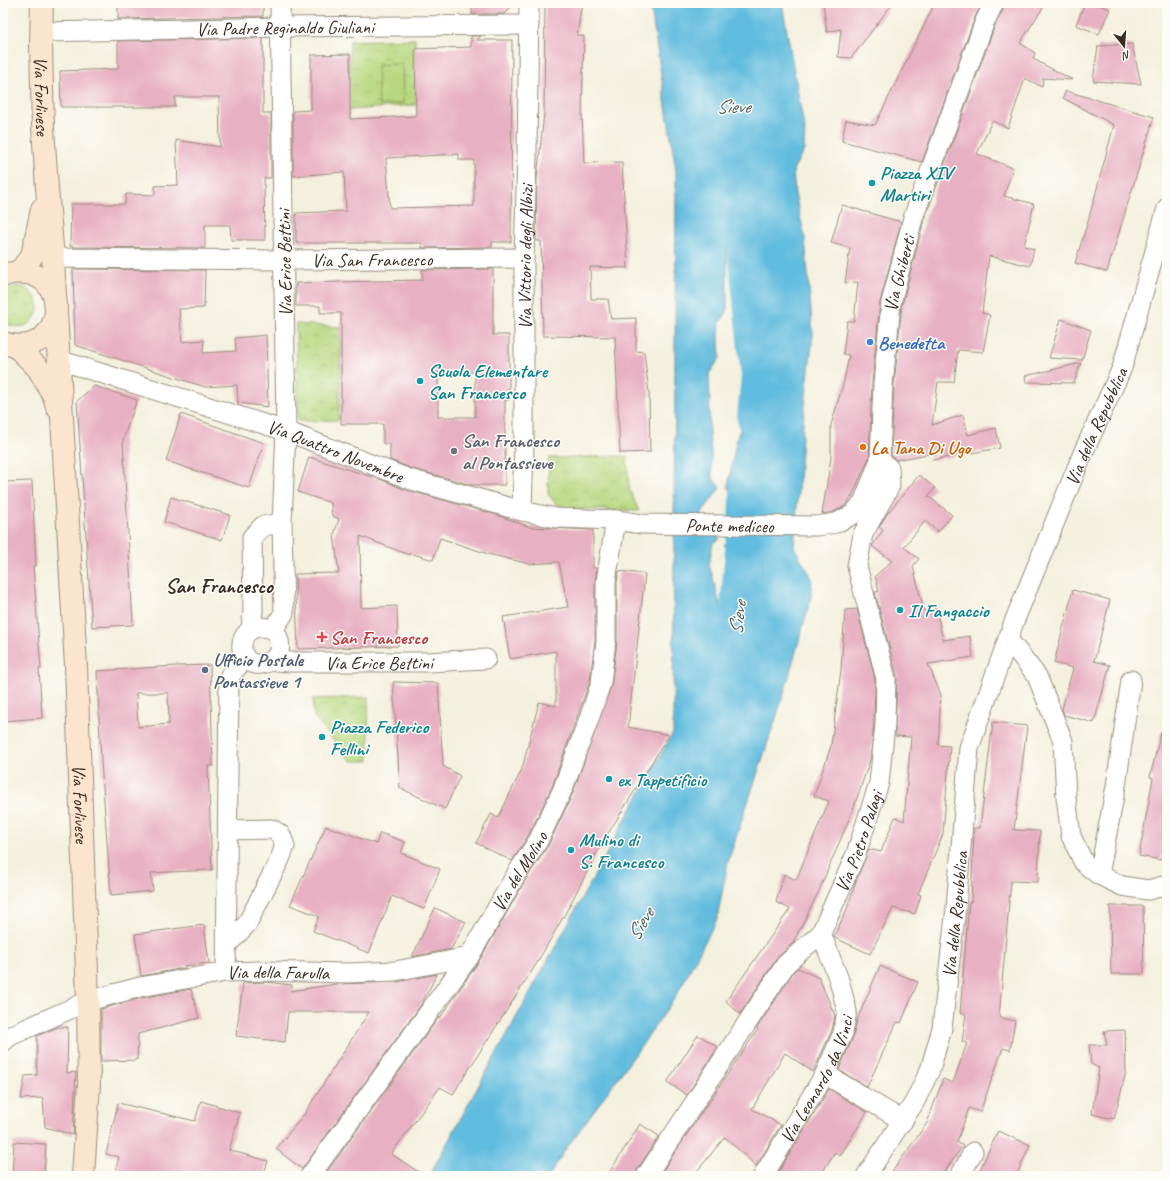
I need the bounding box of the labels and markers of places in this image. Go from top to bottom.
place label: Piazza XIV Martiri [880,161,957,207]
marker: Piazza XIV Martiri [867,178,877,188]
place label: Benedetta [878,331,946,355]
marker: Benedetta [865,337,875,347]
place label: Scuola Elementare San Francesco [428,359,549,405]
marker: Scuola Elementare San Francesco [415,376,425,386]
place label: San Francesco al Pontassieve [462,429,560,475]
place label: La Tana Di Ugo [871,436,973,460]
marker: La Tana Di Ugo [858,442,868,452]
marker: San Francesco al Pontassieve [449,446,459,456]
place label: Il Fangaccio [908,599,990,623]
marker: Il Fangaccio [895,605,905,615]
place label: San Francesco [330,626,428,650]
marker: San Francesco [317,632,327,642]
place label: Ufficio Postale Pontassieve 1 [213,648,305,694]
marker: Ufficio Postale Pontassieve 1 [200,665,210,675]
place label: Piazza Federico Fellini [330,715,429,761]
marker: Piazza Federico Fellini [317,732,327,742]
place label: ex Tappetificio [617,768,708,792]
marker: ex Tappetificio [604,774,614,784]
place label: Mulino di S. Francesco [579,828,664,874]
marker: Mulino di S. Francesco [566,845,576,855]

